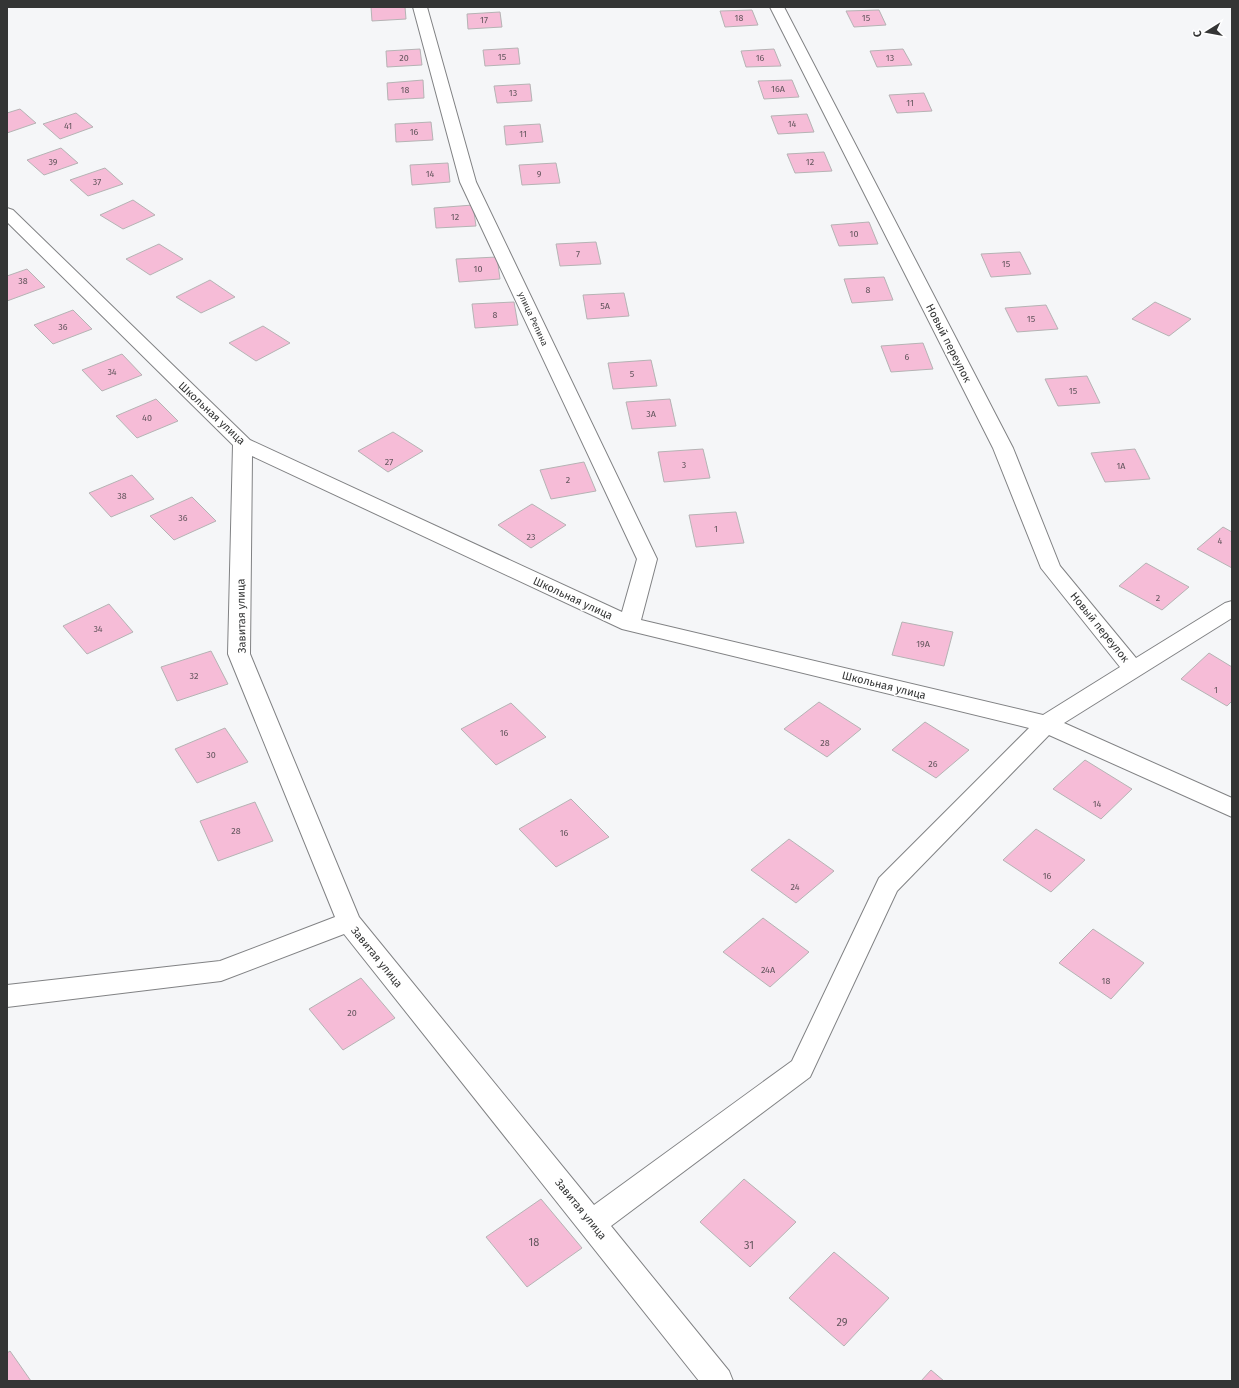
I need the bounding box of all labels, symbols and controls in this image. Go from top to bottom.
north arrow [1187,12,1227,52]
house number: 18 [735,13,743,23]
house number: 15 [862,13,871,23]
house number: 17 [480,15,488,25]
text: С [1191,29,1205,38]
house number: 15 [498,52,507,62]
house number: 20 [399,53,409,63]
house number: 16 [756,53,765,63]
house number: 13 [886,53,894,63]
house number: 16А [771,84,786,94]
house number: 18 [401,85,409,95]
house number: 13 [509,88,517,98]
house number: 11 [906,98,914,108]
house number: 14 [788,119,797,129]
house number: 41 [64,121,72,131]
house number: 16 [410,127,419,137]
house number: 11 [519,129,527,139]
house number: 39 [48,157,58,167]
house number: 12 [806,157,814,167]
house number: 14 [426,169,435,179]
house number: 9 [537,169,542,179]
house number: 37 [93,177,101,187]
house number: 12 [451,212,459,222]
house number: 10 [850,229,858,239]
house number: 7 [576,249,580,259]
house number: 15 [1002,259,1011,269]
house number: 10 [474,264,482,274]
house number: 38 [18,276,28,286]
house number: 8 [866,285,871,295]
street label: улица Репина [516,290,550,348]
house number: 5А [600,301,611,311]
street label: Новый переулок [923,302,974,385]
house number: 8 [493,310,498,320]
house number: 15 [1027,314,1036,324]
house number: 36 [58,322,68,332]
house number: 6 [905,352,910,362]
house number: 34 [107,367,117,377]
house number: 5 [630,369,635,379]
street label: Школьная улица [176,379,248,448]
house number: 15 [1069,386,1078,396]
house number: 3А [646,409,657,419]
house number: 40 [142,413,152,423]
house number: 27 [385,457,393,467]
house number: 3 [682,460,686,470]
house number: 1А [1116,461,1126,471]
house number: 2 [566,475,570,485]
house number: 38 [117,491,127,501]
house number: 36 [178,513,188,523]
house number: 1 [714,524,718,534]
house number: 23 [527,532,535,542]
house number: 4 [1218,536,1223,546]
street label: Школьная улица [531,574,615,623]
street label: Завитая улица [234,579,249,653]
street label: Новый переулок [1067,590,1132,665]
house number: 2 [1156,593,1160,603]
house number: 34 [93,624,103,634]
house number: 19А [916,639,931,649]
street label: Школьная улица [840,669,927,702]
house number: 32 [190,671,198,681]
house number: 1 [1214,685,1218,695]
house number: 16 [500,728,509,738]
house number: 28 [820,738,830,748]
house number: 30 [206,750,216,760]
house number: 26 [928,759,938,769]
house number: 14 [1093,799,1102,809]
house number: 28 [231,826,241,836]
house number: 16 [560,828,569,838]
house number: 16 [1043,871,1052,881]
house number: 24 [790,882,800,892]
street label: Завитая улица [348,924,405,990]
house number: 24А [761,965,776,975]
house number: 18 [1102,976,1110,986]
house number: 20 [347,1008,357,1018]
street label: Завитая улица [552,1176,609,1242]
house number: 18 [529,1236,539,1249]
house number: 31 [744,1239,754,1252]
house number: 29 [836,1316,848,1329]

